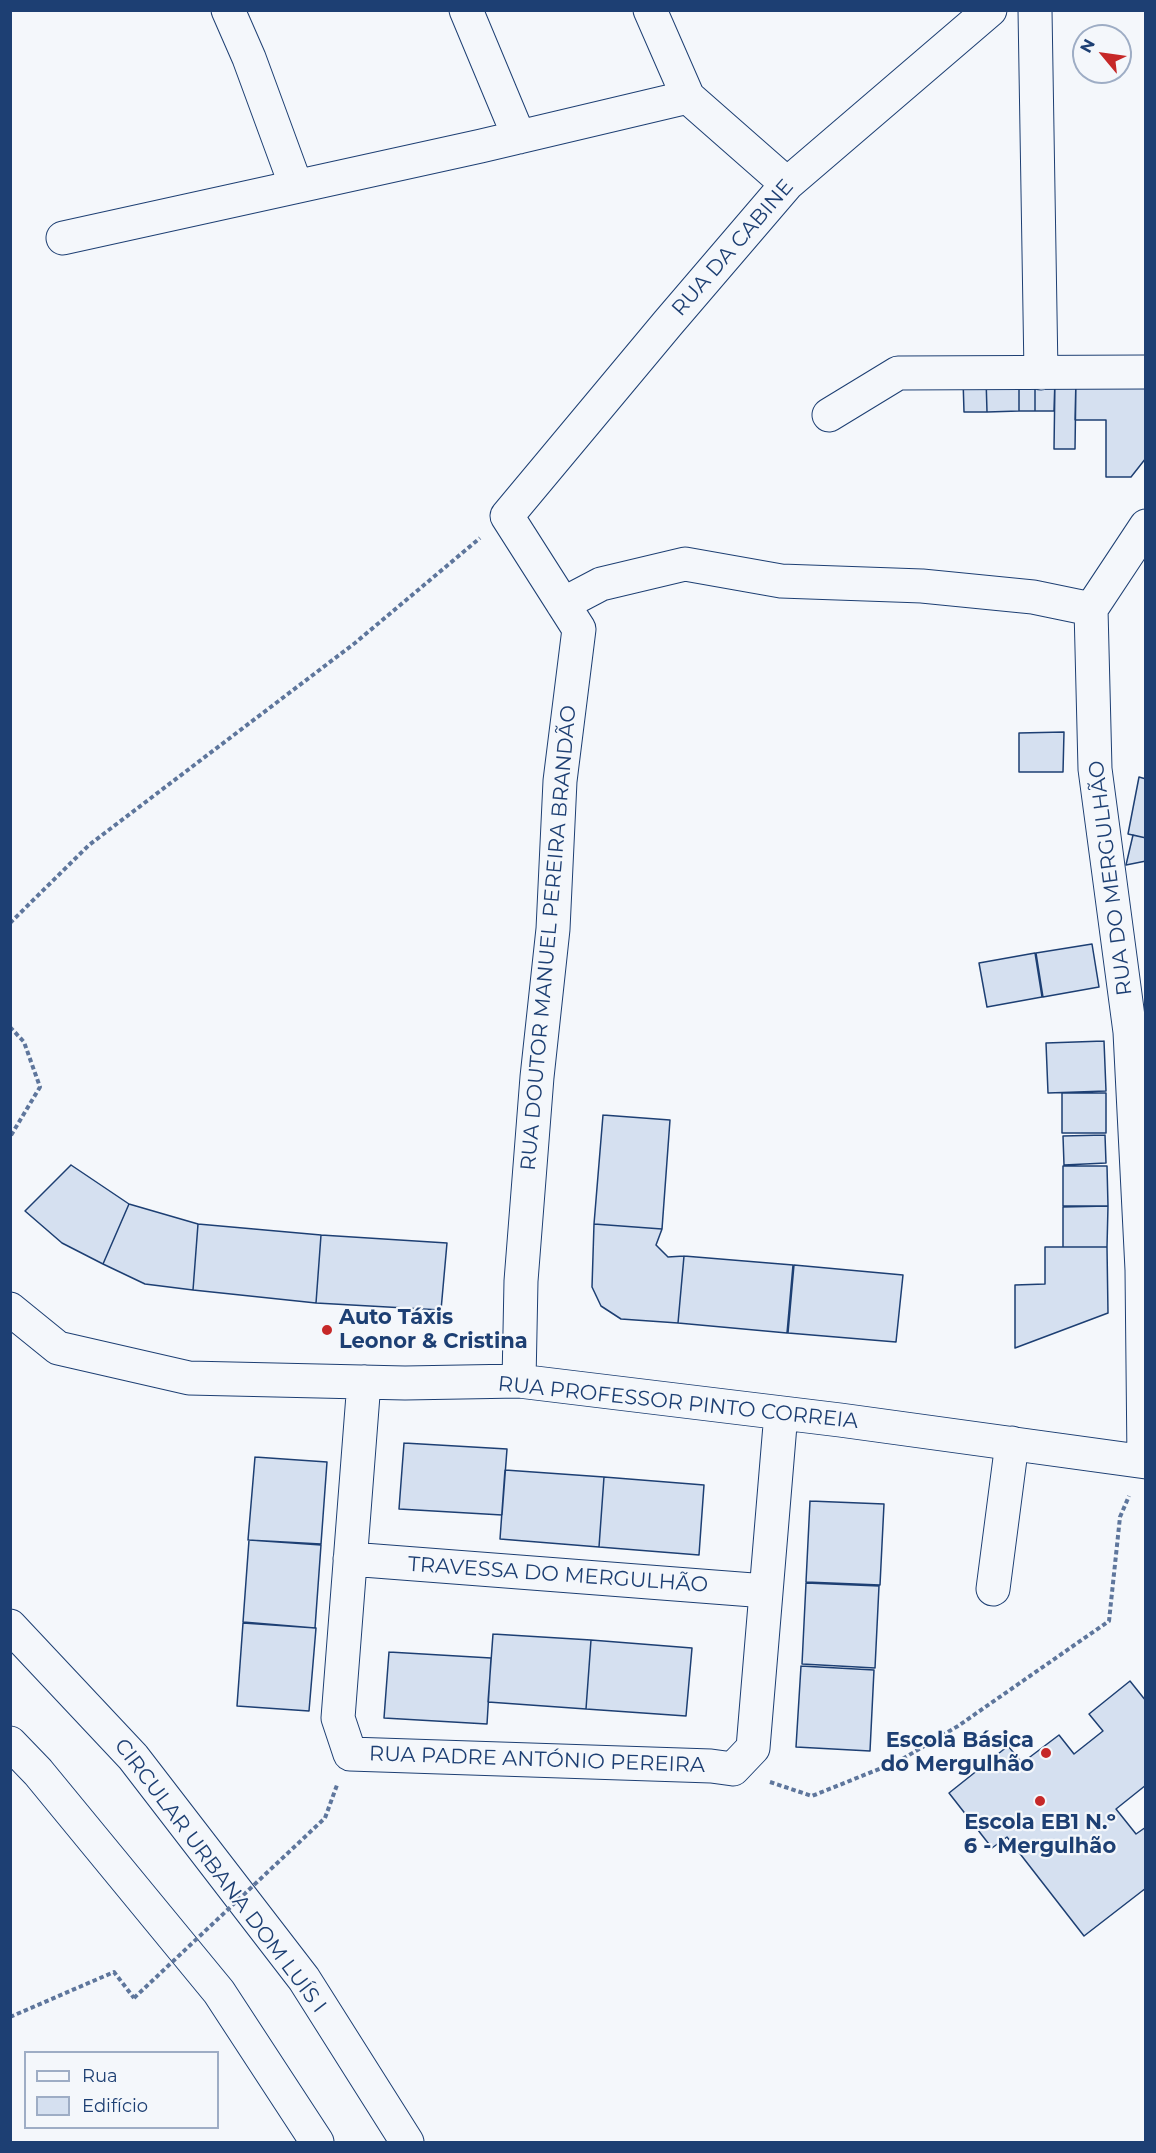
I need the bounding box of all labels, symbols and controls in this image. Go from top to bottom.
north arrow [1072,24,1132,84]
text: N [1076,36,1099,56]
street label: RUA DA CABINE [667,175,799,321]
street label: RUA DOUTOR MANUEL PEREIRA BRANDÃO [516,704,582,1172]
street label: RUA DO MERGULHÃO [1084,759,1138,997]
place label: Auto Táxis Leonor & Cristina [339,1305,528,1355]
marker: Auto Táxis Leonor & Cristina [320,1323,334,1337]
street label: RUA PROFESSOR PINTO CORREIA [497,1372,859,1434]
street label: TRAVESSA DO MERGULHÃO [407,1552,709,1598]
place label: Escola Básica do Mergulhão [881,1728,1034,1778]
street label: CIRCULAR URBANA DOM LUÍS I [109,1734,331,2018]
street label: RUA PADRE ANTÓNIO PEREIRA [369,1742,705,1778]
marker: Escola Básica do Mergulhão [1039,1746,1053,1760]
marker: Escola EB1 N.º 6 - Mergulhão [1033,1794,1047,1808]
place label: Escola EB1 N.º 6 - Mergulhão [964,1810,1116,1860]
legend [24,2051,219,2129]
text: Rua [82,2065,118,2087]
text: Edifício [82,2095,148,2117]

